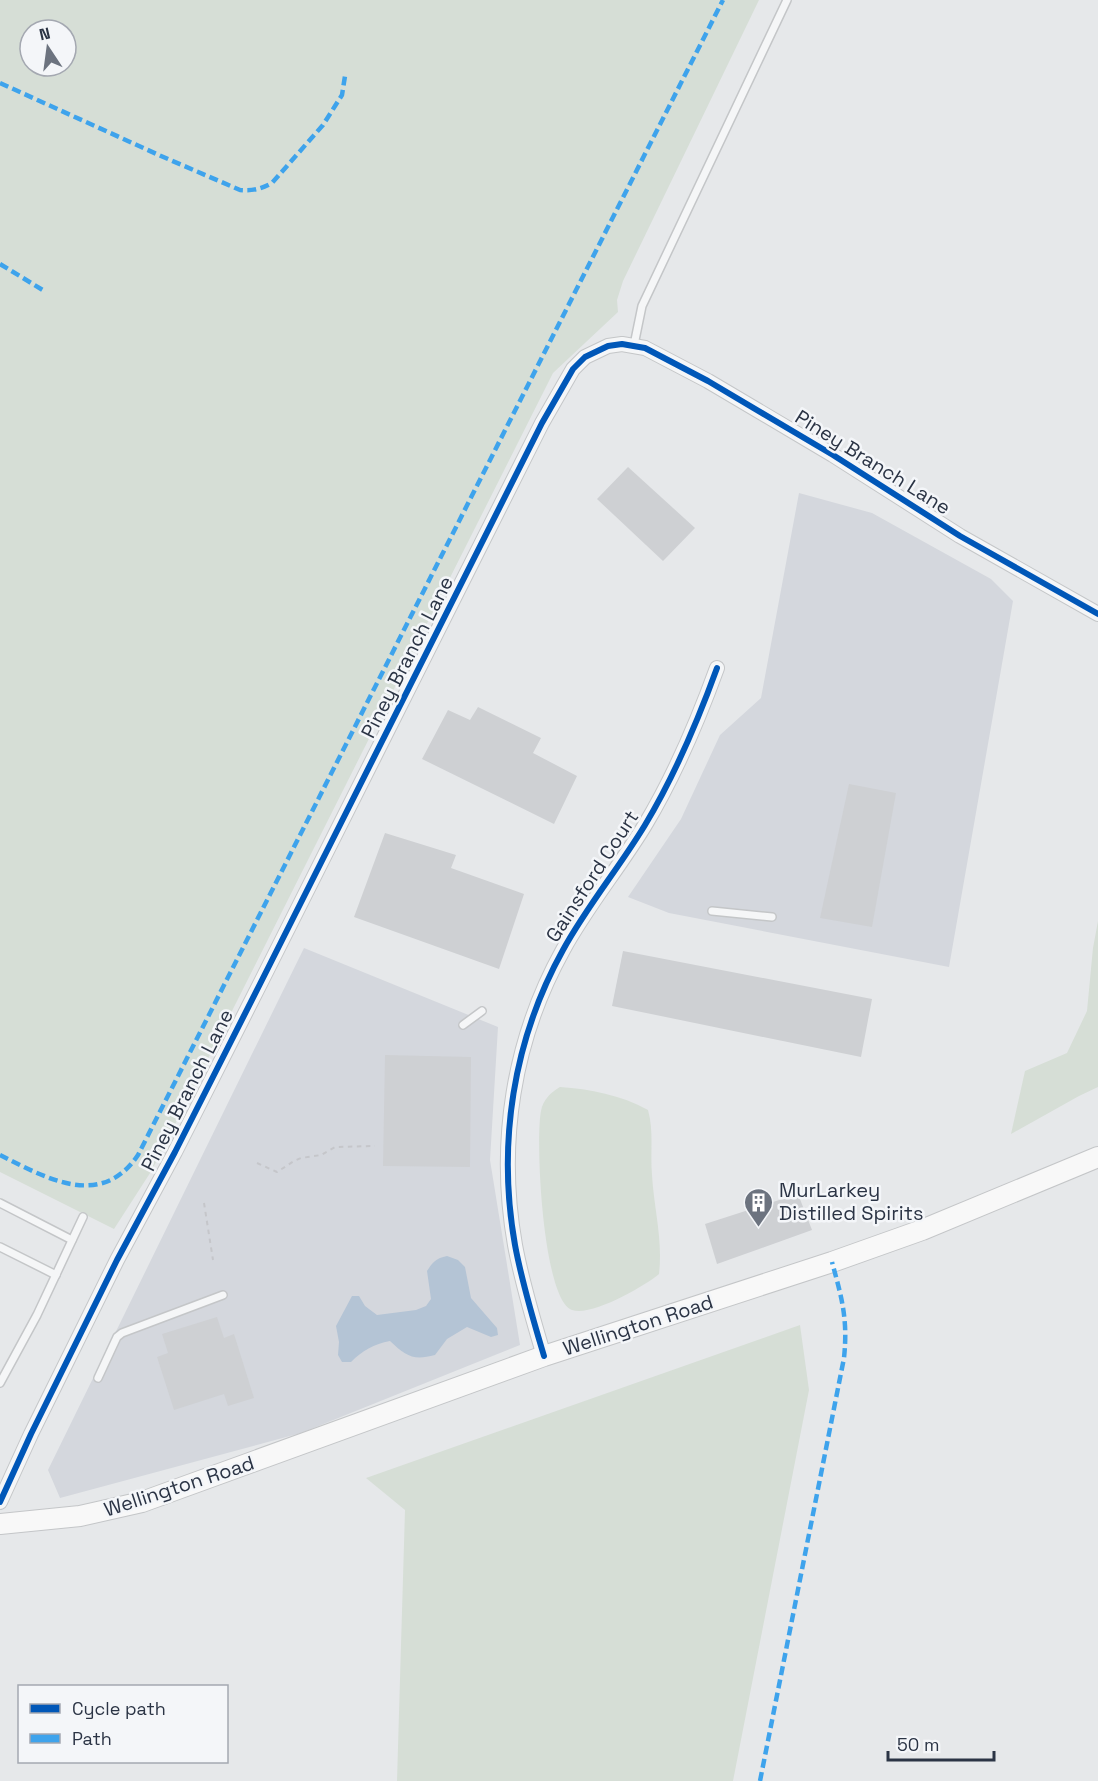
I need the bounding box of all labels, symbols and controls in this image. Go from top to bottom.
north arrow [18,18,78,78]
text: N [37,22,52,45]
street label: Piney Branch Lane [790,404,956,520]
street label: Piney Branch Lane [355,572,459,742]
street label: Gainsford Court [540,805,644,947]
street label: Piney Branch Lane [135,1005,239,1175]
place label: MurLarkey Distilled Spirits [779,1177,923,1226]
building icon: MurLarkey Distilled Spirits [742,1186,774,1228]
street label: Wellington Road [560,1288,716,1362]
street label: Wellington Road [101,1449,257,1523]
legend [18,1685,228,1763]
text: Cycle path [72,1697,166,1720]
scale bar [888,1724,994,1762]
text: Path [72,1727,112,1750]
text: 50 m [897,1733,939,1756]

